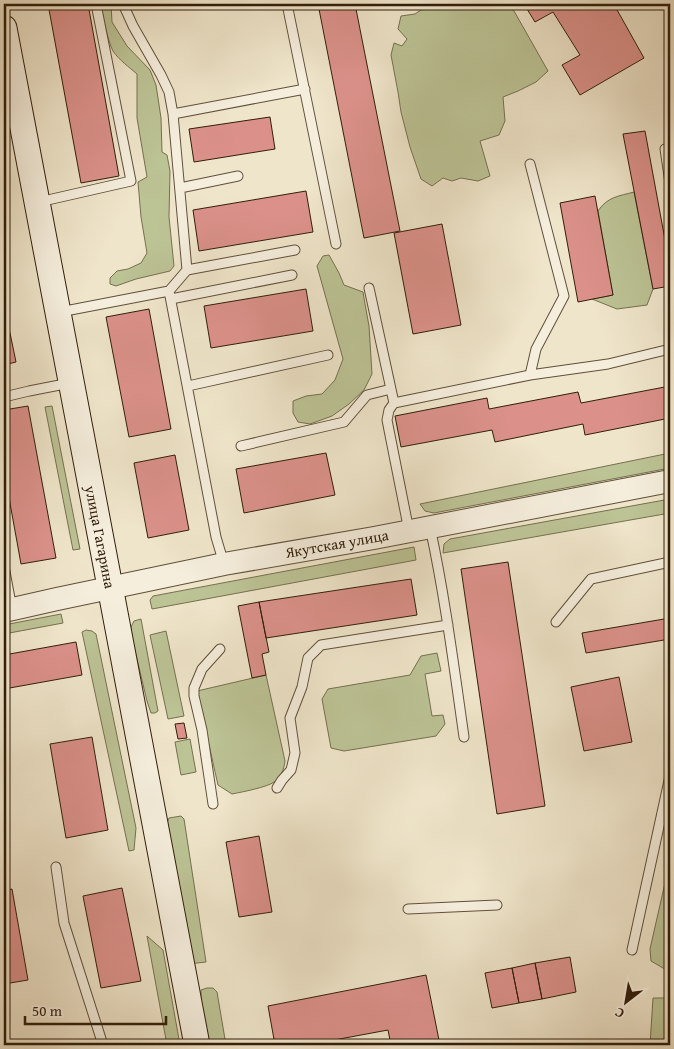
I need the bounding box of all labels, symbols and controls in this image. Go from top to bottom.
street label: улица Гагарина [80,483,121,591]
street label: Якутская улица [283,524,391,563]
north arrow [602,976,652,1026]
scale bar [25,994,166,1026]
text: 50 m [32,1000,63,1021]
text: С [611,1002,628,1024]

